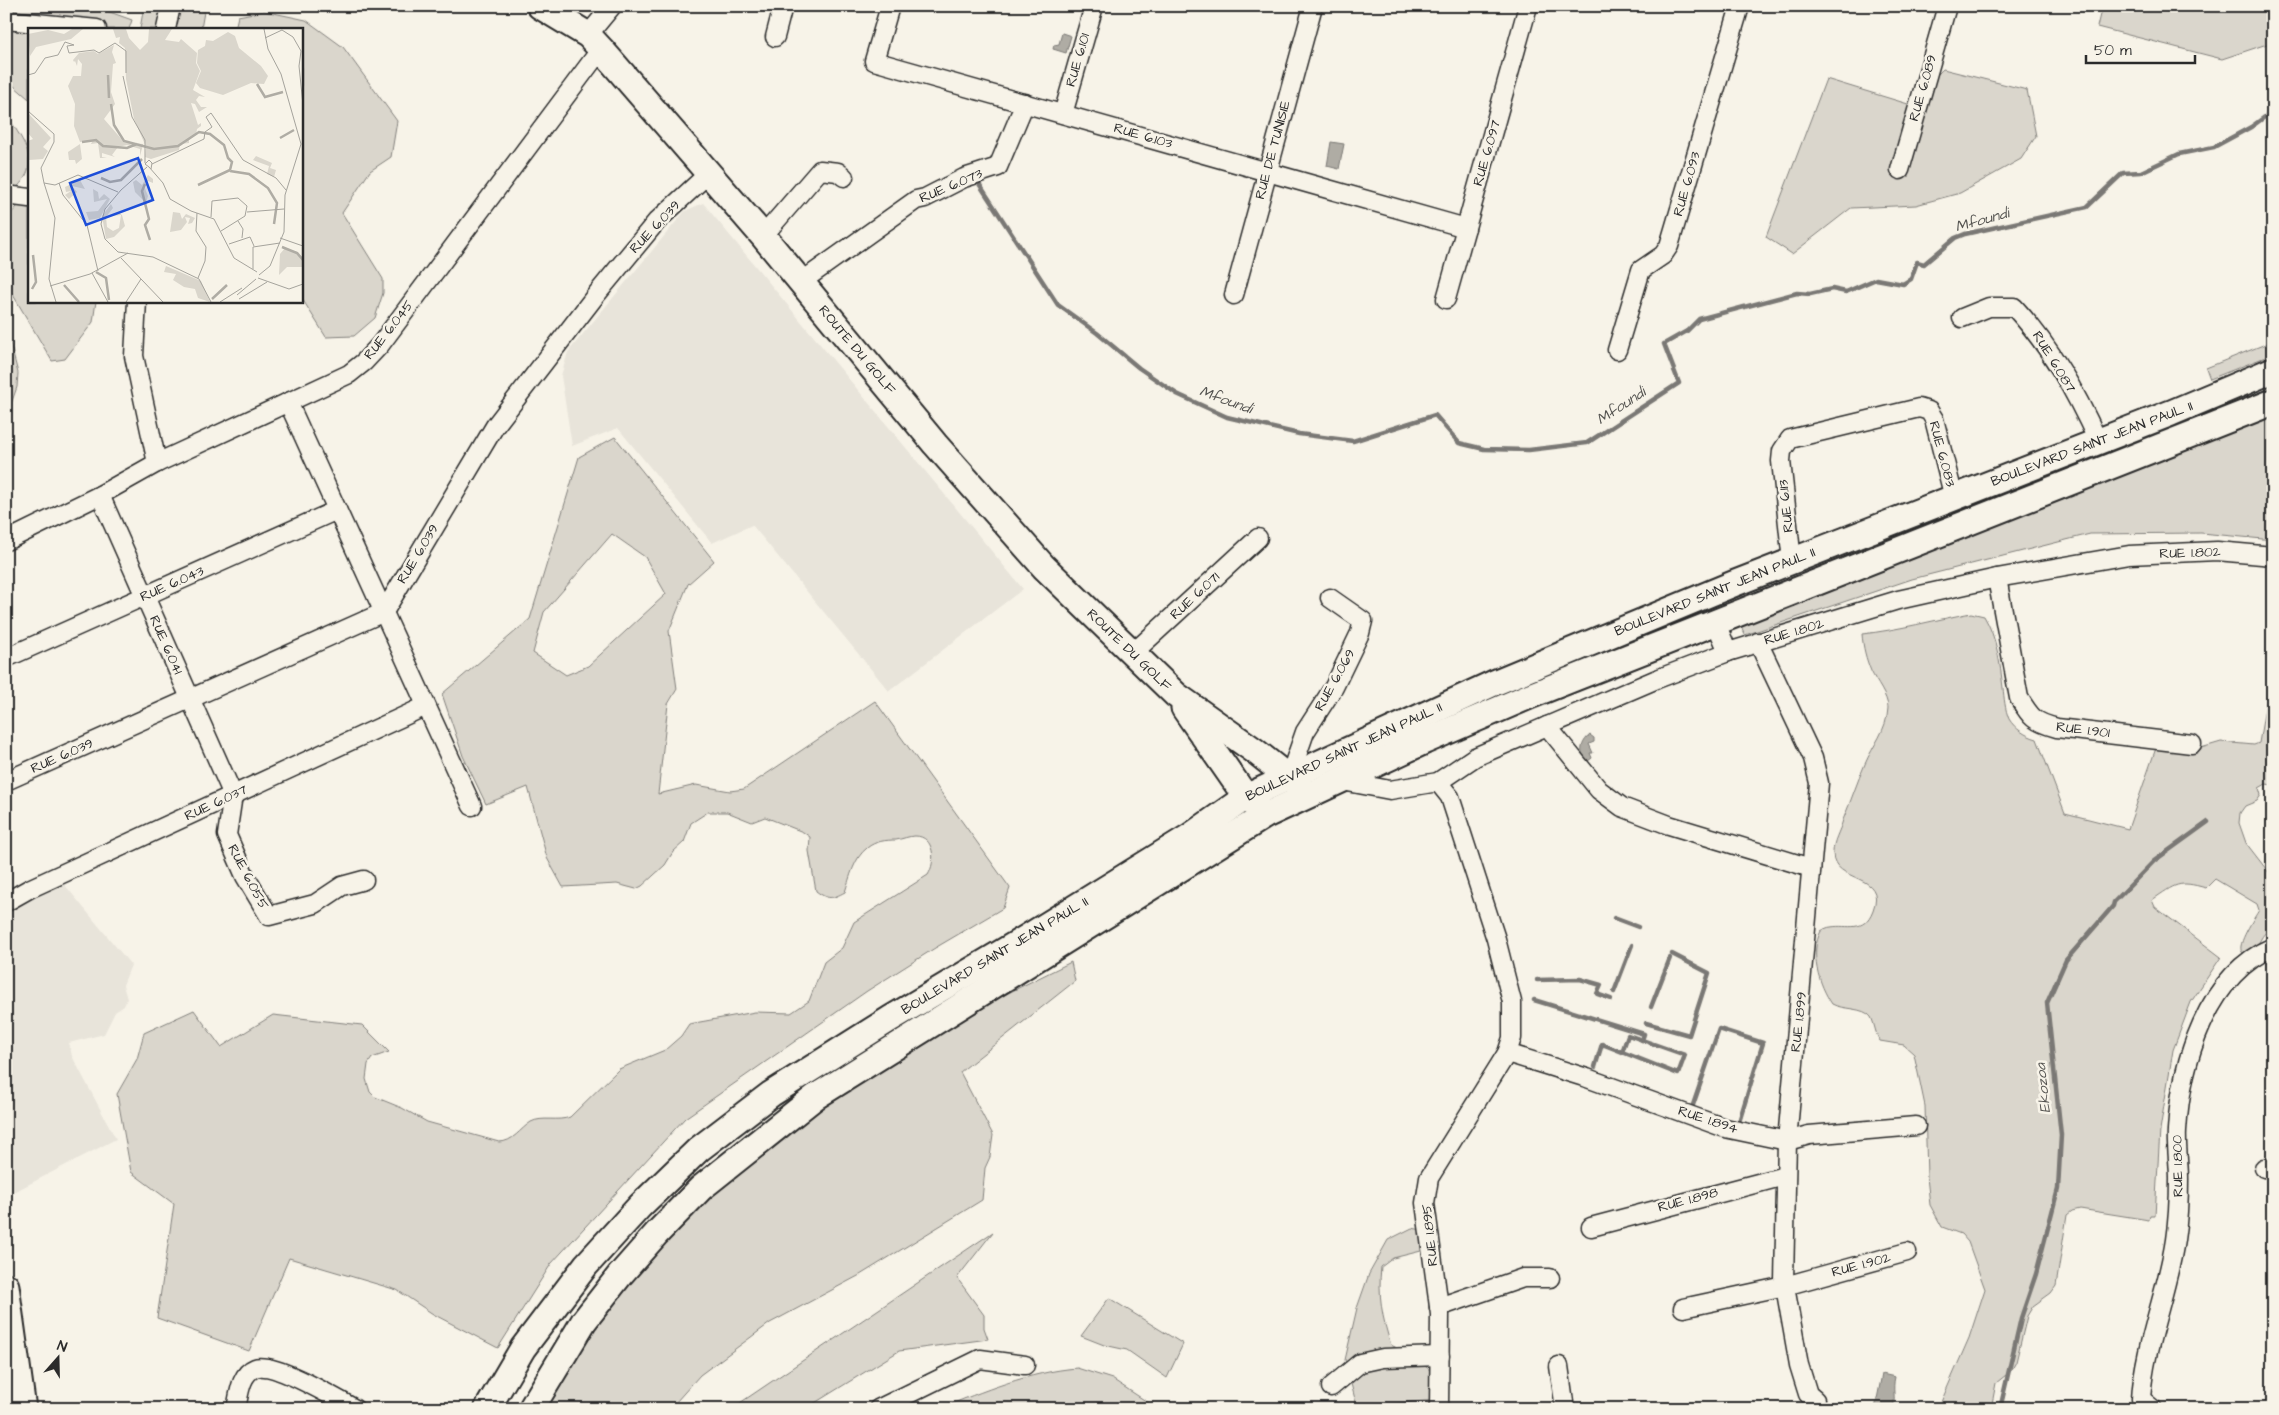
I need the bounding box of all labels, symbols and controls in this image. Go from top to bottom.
inset map [28,28,302,302]
street label: RUE 6.101 [1061,31,1095,89]
scale bar [2086,32,2195,64]
text: 50 m [2094,40,2132,61]
street label: RUE 6.089 [1904,52,1942,124]
street label: RUE DE TUNISIE [1250,98,1296,202]
street label: RUE 6.097 [1468,117,1506,188]
street label: RUE 6.103 [1111,118,1175,154]
street label: RUE 6.093 [1668,149,1706,219]
street label: RUE 6.073 [916,164,986,208]
street label: RUE 6.039 [625,196,685,258]
water label: Mfoundi [1953,202,2013,237]
street label: RUE 6.045 [359,296,419,364]
street label: ROUTE DU GOLF [814,301,900,399]
street label: RUE 6.087 [2027,327,2081,397]
water label: Mfoundi [1197,381,1257,420]
water label: Mfoundi [1592,381,1651,430]
street label: BOULEVARD SAINT JEAN PAUL II [1988,396,2196,492]
street label: RUE 6.083 [1924,419,1960,489]
street label: RUE 6.113 [1773,479,1799,533]
street label: RUE 6.039 [392,520,444,588]
street label: BOULEVARD SAINT JEAN PAUL II [1612,542,1818,642]
street label: RUE 1.802 [2159,542,2221,564]
street label: RUE 6.043 [137,561,207,607]
street label: RUE 6.071 [1166,568,1225,624]
street label: ROUTE DU GOLF [1082,604,1176,696]
street label: RUE 6.041 [144,612,188,678]
street label: RUE 1.802 [1762,613,1826,651]
street label: RUE 6.069 [1310,645,1360,715]
street label: BOULEVARD SAINT JEAN PAUL II [1242,697,1446,807]
street label: RUE 1.901 [2055,717,2111,743]
street label: RUE 6.039 [28,733,96,779]
street label: RUE 6.037 [181,780,251,826]
street label: RUE 6.055 [222,841,274,913]
street label: BOULEVARD SAINT JEAN PAUL II [898,892,1092,1020]
street label: RUE 1.899 [1786,991,1812,1053]
water label: Ekozoa [2030,1061,2056,1114]
street label: RUE 1.894 [1675,1101,1741,1139]
street label: RUE 1.800 [2167,1135,2189,1197]
street label: RUE 1.898 [1656,1182,1720,1218]
street label: RUE 1.895 [1417,1203,1443,1267]
street label: RUE 1.902 [1829,1248,1893,1282]
north arrow [32,1332,82,1382]
text: N [55,1336,70,1358]

